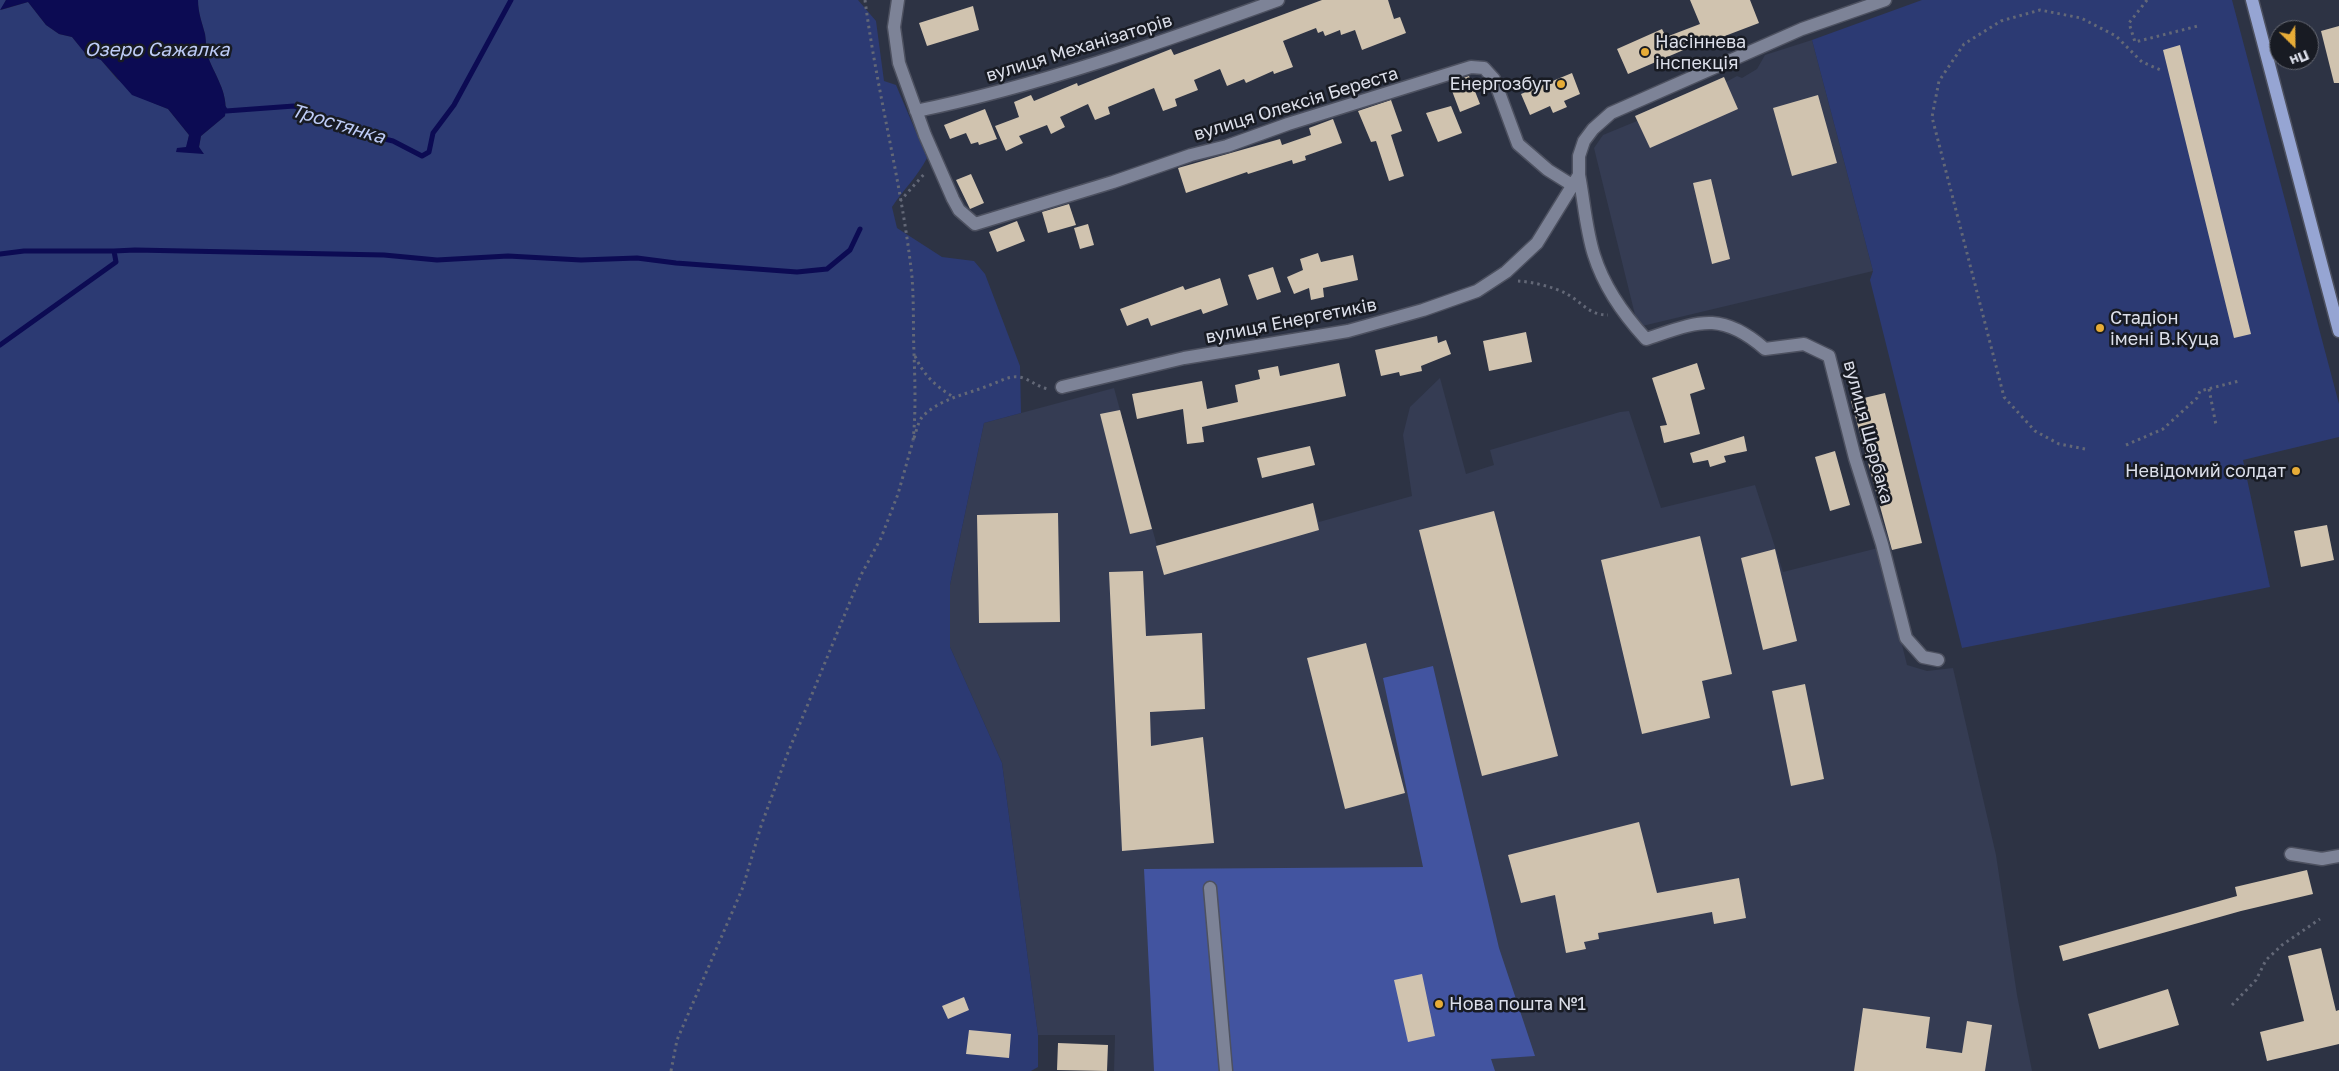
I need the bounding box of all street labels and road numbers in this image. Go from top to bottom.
street label: вулиця Механізаторів [983,9,1175,87]
street label: вулиця Олексія Береста [1191,63,1401,145]
street label: вулиця Енергетиків [1203,294,1379,348]
street label: вулиця Щербака [1838,358,1898,506]

